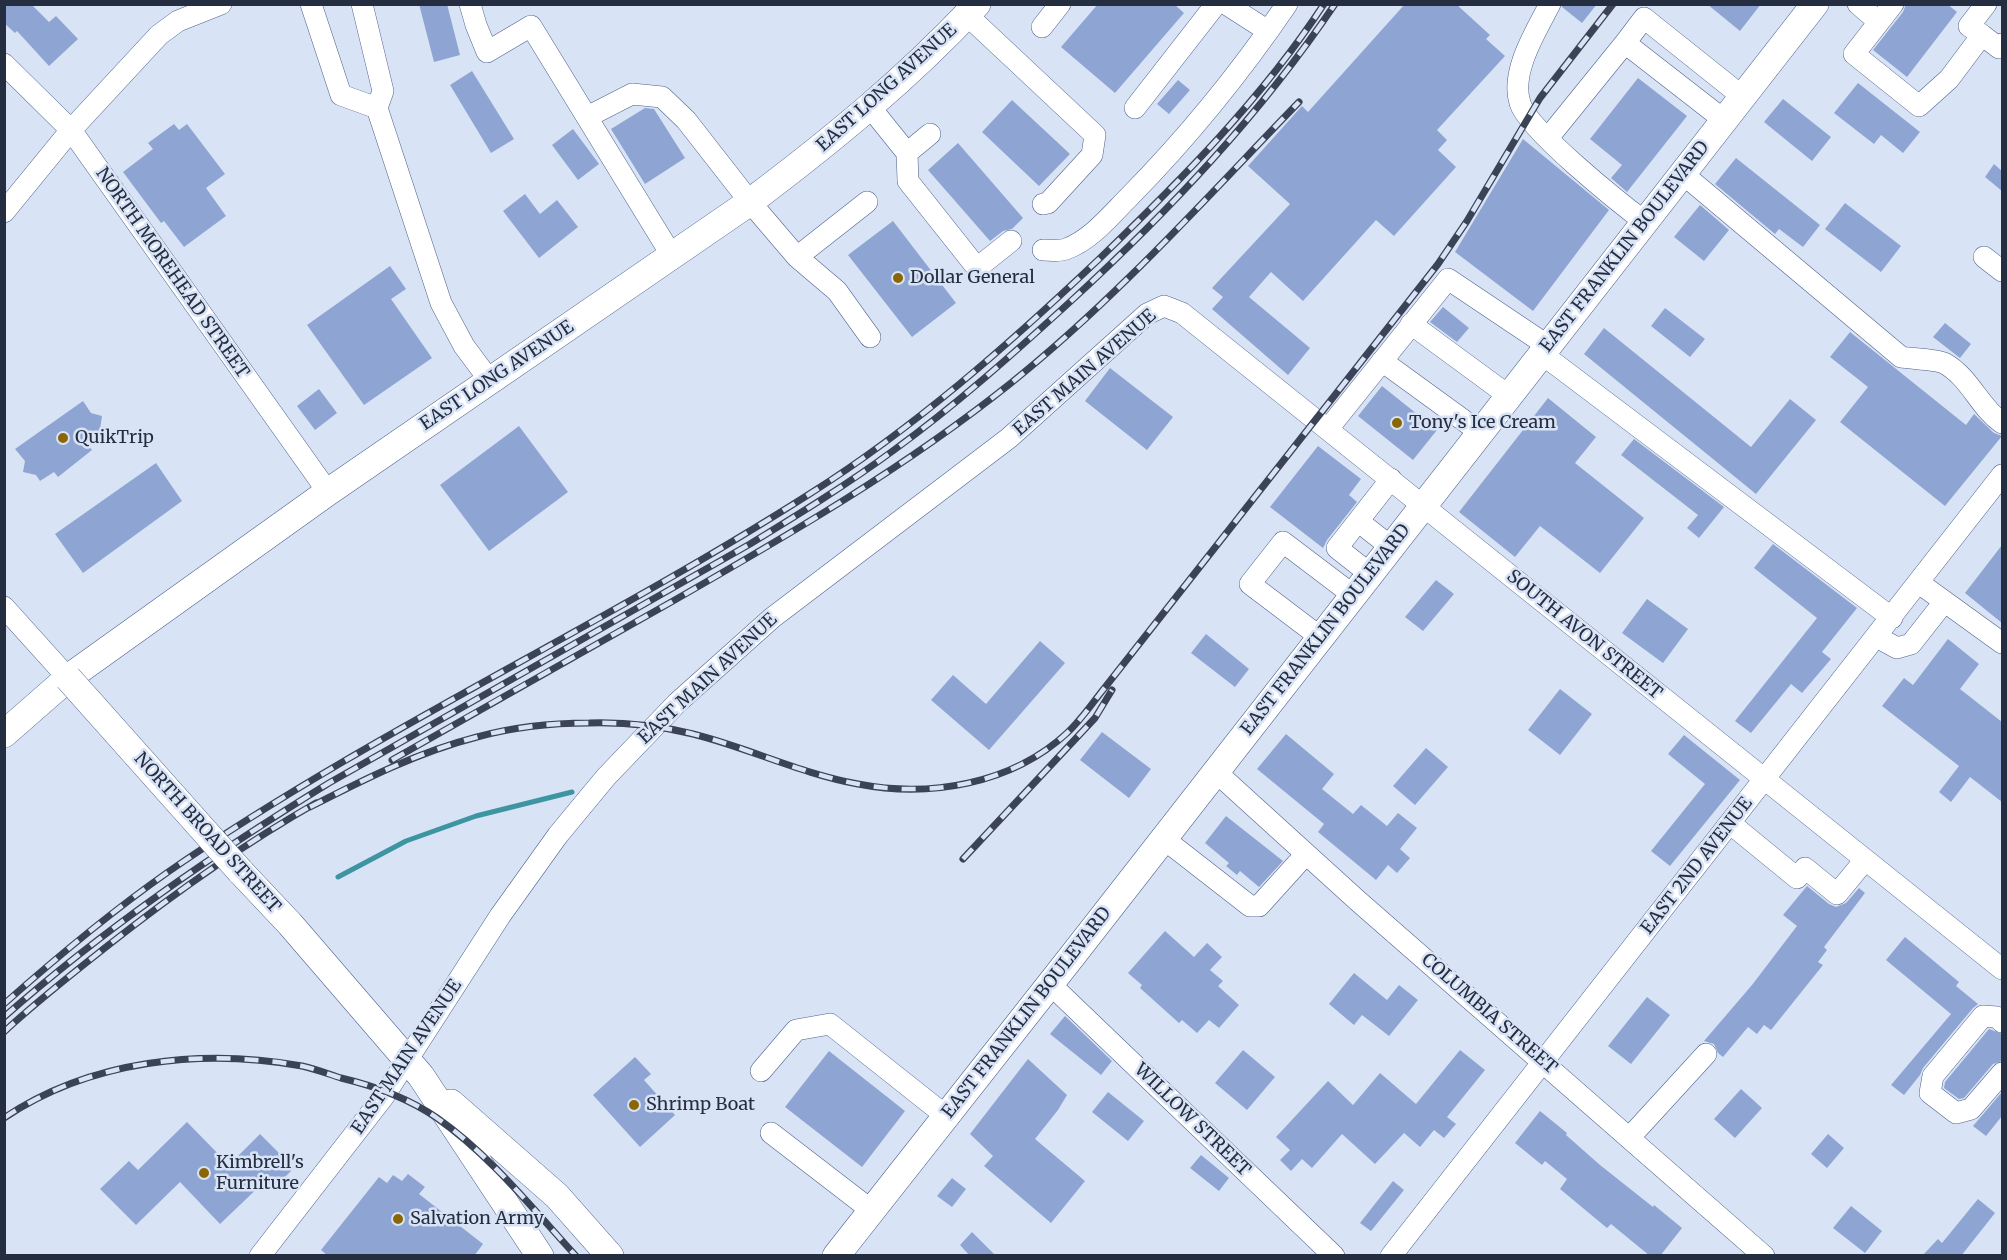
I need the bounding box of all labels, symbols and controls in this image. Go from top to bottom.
street label: EAST LONG AVENUE [813,19,961,157]
street label: EAST FRANKLIN BOULEVARD [1536,137,1714,357]
street label: NORTH MOREHEAD STREET [91,164,253,382]
place label: Dollar General [910,267,1035,289]
marker: Dollar General [891,271,905,285]
street label: EAST MAIN AVENUE [1009,305,1161,441]
street label: EAST LONG AVENUE [416,317,578,435]
place label: Tony's Ice Cream [1409,412,1556,434]
marker: Tony's Ice Cream [1390,416,1404,430]
place label: QuikTrip [75,427,154,449]
marker: QuikTrip [56,431,70,445]
street label: EAST FRANKLIN BOULEVARD [1237,520,1415,740]
street label: SOUTH AVON STREET [1502,566,1666,704]
street label: EAST MAIN AVENUE [634,609,782,749]
street label: NORTH BROAD STREET [129,748,285,918]
street label: EAST 2ND AVENUE [1637,793,1757,939]
street label: EAST FRANKLIN BOULEVARD [938,903,1116,1123]
street label: COLUMBIA STREET [1417,949,1561,1079]
street label: EAST MAIN AVENUE [347,976,467,1138]
street label: WILLOW STREET [1129,1059,1255,1181]
place label: Shrimp Boat [646,1094,755,1116]
marker: Shrimp Boat [627,1098,641,1112]
place label: Kimbrell's Furniture [216,1152,304,1194]
marker: Kimbrell's Furniture [197,1166,211,1180]
place label: Salvation Army [410,1208,544,1230]
marker: Salvation Army [391,1212,405,1226]

